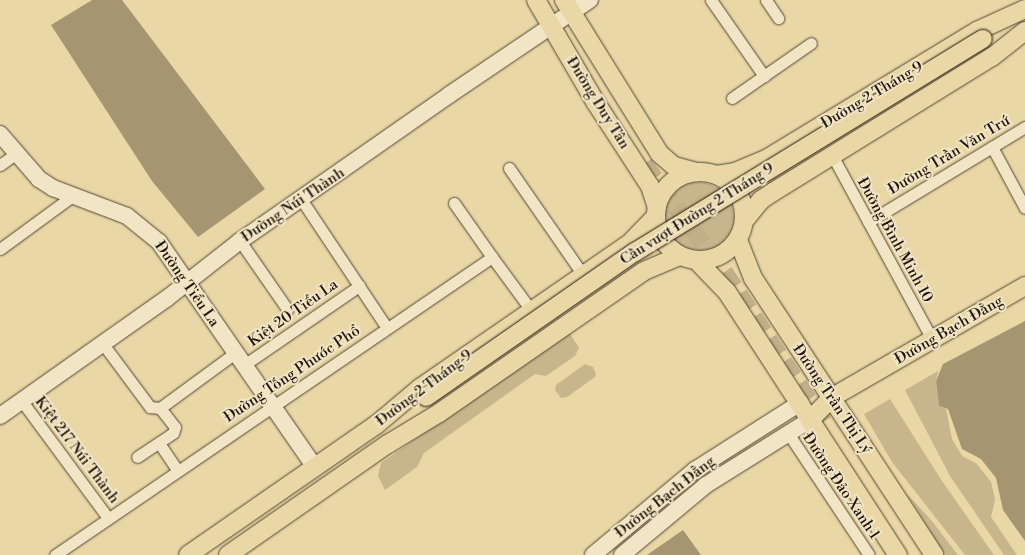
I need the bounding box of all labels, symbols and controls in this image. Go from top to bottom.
street label: Đường Duy Tân [562,54,634,152]
street label: Đường 2 Tháng 9 [818,57,926,133]
street label: Đường Trần Văn Trứ [885,112,1013,198]
street label: Cầu vượt Đường 2 Tháng 9 [617,159,777,269]
street label: Đường Núi Thành [238,164,348,246]
street label: Đường Bình Minh 10 [853,174,937,306]
street label: Đường Tiểu La [151,238,223,330]
street label: Kiệt 20 Tiểu La [245,275,341,351]
street label: Đường Bạch Đằng [892,292,1006,368]
street label: Đường Tống Phước Phổ [221,322,363,426]
street label: Đường Trần Thị Lý [789,341,875,457]
street label: Đường 2 Tháng 9 [372,346,476,430]
street label: Kiệt 217 Núi Thành [31,393,123,507]
street label: Đường Đảo Xanh 1 [799,429,883,543]
street label: Đường Bạch Đằng [611,452,719,542]

